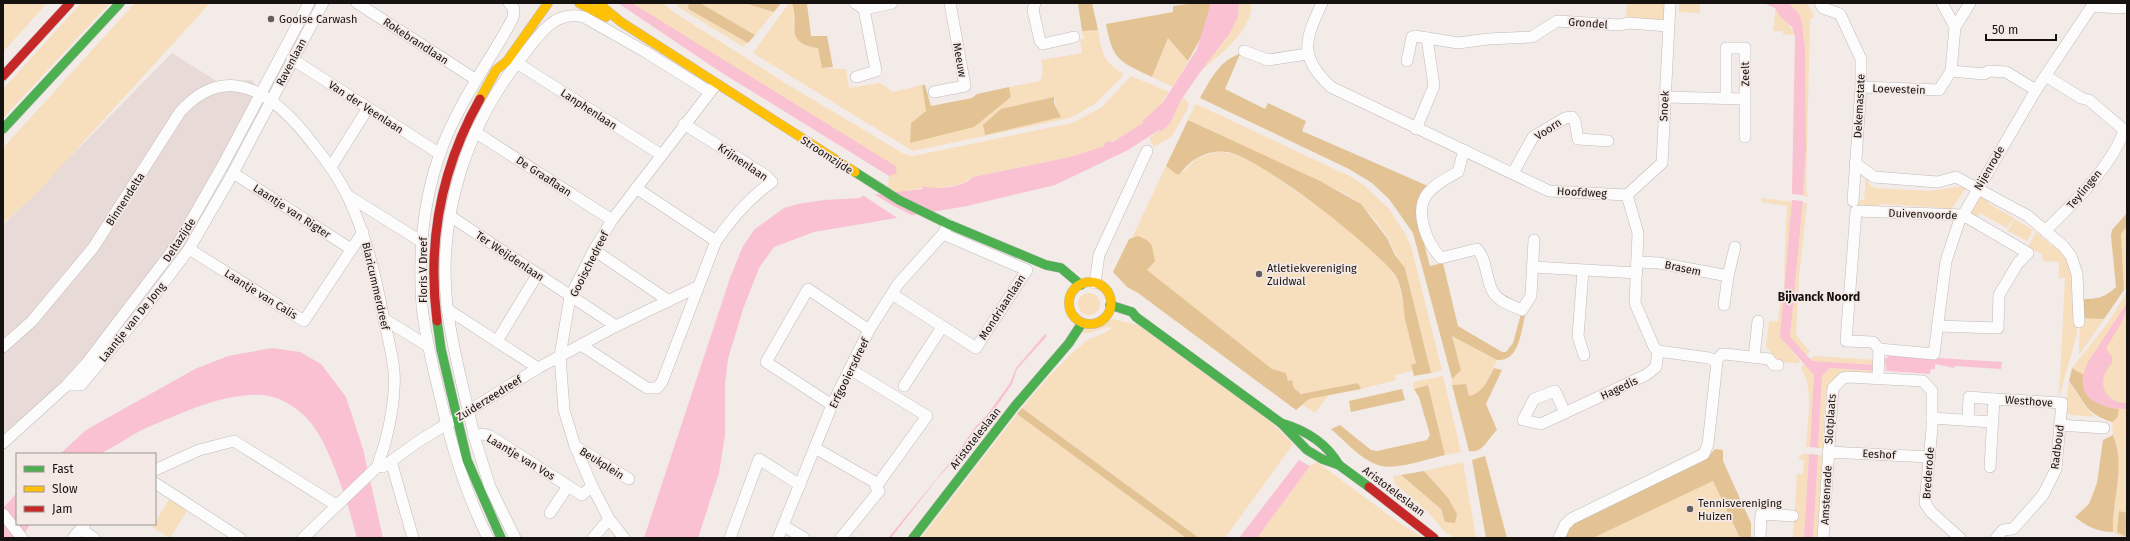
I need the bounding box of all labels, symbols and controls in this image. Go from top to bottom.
place label: Gooise Carwash [279,13,357,26]
marker: Gooise Carwash [266,14,276,24]
street label: Rokebrandlaan [381,15,451,67]
street label: Grondel [1568,16,1608,31]
scale bar [1986,16,2056,42]
text: 50 m [1992,23,2018,37]
street label: Ravenlaan [274,36,309,88]
street label: Meeuw [950,42,969,78]
street label: Zeelt [1739,62,1752,86]
street label: Dekemastate [1851,73,1868,139]
street label: Van der Veenlaan [326,78,406,136]
street label: Loevestein [1872,82,1926,97]
street label: Lanphenlaan [558,86,619,133]
street label: Snoek [1657,90,1672,122]
street label: Voorn [1532,116,1564,143]
street label: Stroomzijde [798,134,855,177]
street label: Krijnenlaan [715,141,770,184]
street label: Nijenrode [1972,144,2007,193]
street label: De Graaflaan [514,154,574,199]
street label: Teylingen [2064,167,2105,212]
street label: Binnendelta [103,170,147,228]
street label: Laantje van Rigter [251,182,334,242]
street label: Hoofdweg [1557,185,1608,200]
street label: Duivenvoorde [1888,207,1958,222]
street label: Deltazijde [160,216,198,265]
street label: Gooischedreef [567,228,612,299]
street label: Ter Weijdenlaan [473,229,546,284]
street label: Floris V Dreef [417,236,430,303]
street label: Blaricummerdreef [359,241,392,333]
street label: Brasem [1663,258,1702,279]
place label: Atletiekvereniging Zuidwal [1267,262,1357,288]
street label: Laantje van Calis [222,267,300,322]
marker: Atletiekvereniging Zuidwal [1254,269,1264,279]
street label: Mondriaanlaan [976,272,1028,342]
street label: Laantje van De Jong [96,280,169,365]
district label: Bijvanck Noord [1778,290,1860,304]
street label: Erfgooiersdreef [827,335,873,410]
street label: Zuiderzeedreef [454,372,525,424]
street label: Hagedis [1598,374,1640,403]
street label: Westhove [2004,393,2054,410]
street label: Slotplaats [1822,394,1839,445]
street label: Aristoteleslaan [947,405,1003,472]
street label: Radboud [2048,424,2067,470]
street label: Laantje van Vos [484,432,557,483]
street label: Beukplein [577,445,626,482]
street label: Eeshof [1862,447,1897,462]
street label: Brederode [1920,447,1937,499]
legend [16,453,156,525]
text: Fast [52,462,74,476]
street label: Aristoteleslaan [1360,464,1427,519]
street label: Amstenrade [1818,465,1835,525]
text: Slow [52,482,78,496]
place label: Tennisvereniging Huizen [1698,497,1782,523]
text: Jam [52,502,72,516]
marker: Tennisvereniging Huizen [1685,504,1695,514]

